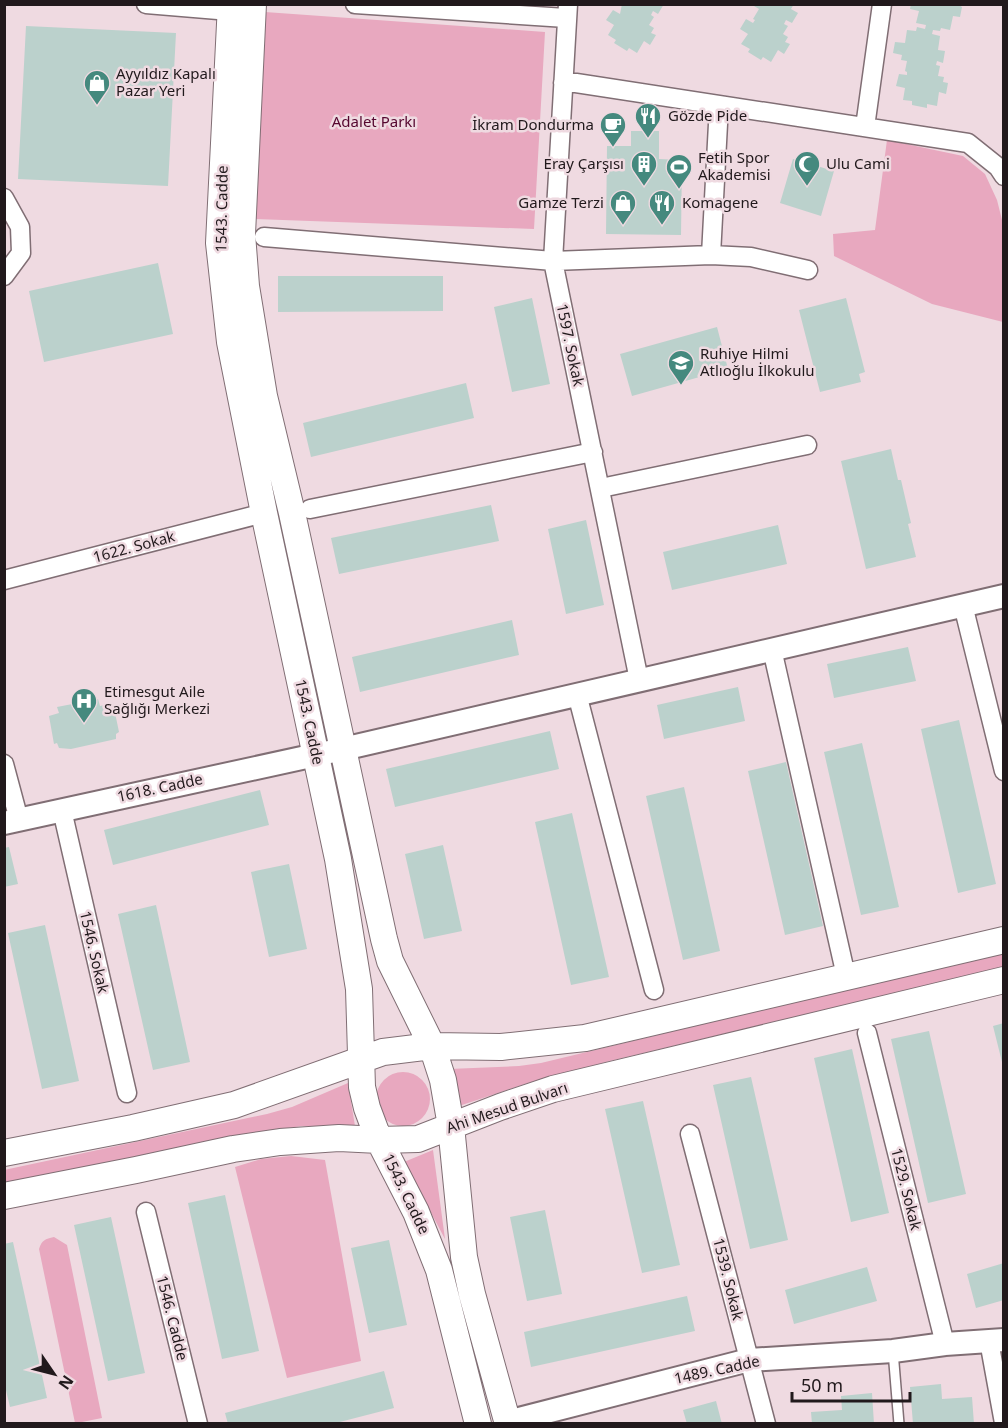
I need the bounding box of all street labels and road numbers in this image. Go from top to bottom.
street label: 1543. Cadde [210,165,232,253]
street label: 1597. Sokak [552,302,589,388]
street label: 1622. Sokak [91,526,177,567]
street label: 1543. Cadde [291,677,329,766]
street label: 1618. Cadde [115,768,204,806]
street label: 1546. Sokak [76,909,114,995]
street label: Ahi Mesud Bulvarı [443,1077,570,1137]
street label: 1529. Sokak [887,1146,927,1232]
street label: 1543. Cadde [379,1150,435,1237]
street label: 1539. Sokak [709,1236,749,1322]
street label: 1546. Cadde [153,1273,193,1362]
street label: 1489. Cadde [672,1350,761,1388]

